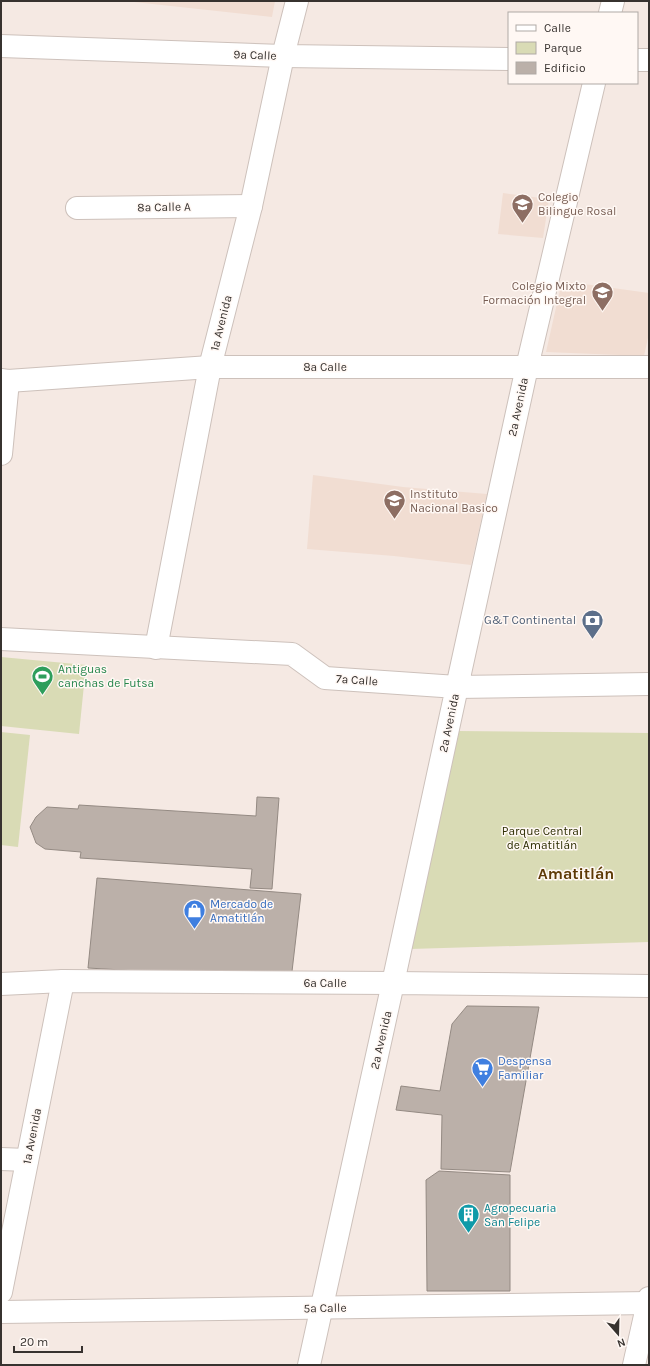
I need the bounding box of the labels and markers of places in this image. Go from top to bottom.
place label: Colegio Bilingue Rosal [538,190,616,218]
school or university icon: Colegio Bilingue Rosal [509,191,535,224]
place label: Colegio Mixto Formación Integral [483,279,586,307]
school or university icon: Colegio Mixto Formación Integral [589,280,615,313]
place label: Instituto Nacional Basico [410,487,498,515]
school or university icon: Instituto Nacional Basico [382,488,408,521]
bank icon: G&T Continental [579,607,605,640]
place label: G&T Continental [484,613,576,627]
place label: Antiguas canchas de Futsa [58,662,154,690]
sports icon: Antiguas canchas de Futsa [29,663,55,696]
place label: Mercado de Amatitlán [210,897,273,925]
shop icon: Mercado de Amatitlán [181,898,207,931]
place label: Despensa Familiar [498,1054,552,1082]
supermarket icon: Despensa Familiar [470,1055,496,1088]
place label: Agropecuaria San Felipe [484,1201,556,1229]
building icon: Agropecuaria San Felipe [455,1202,481,1235]

